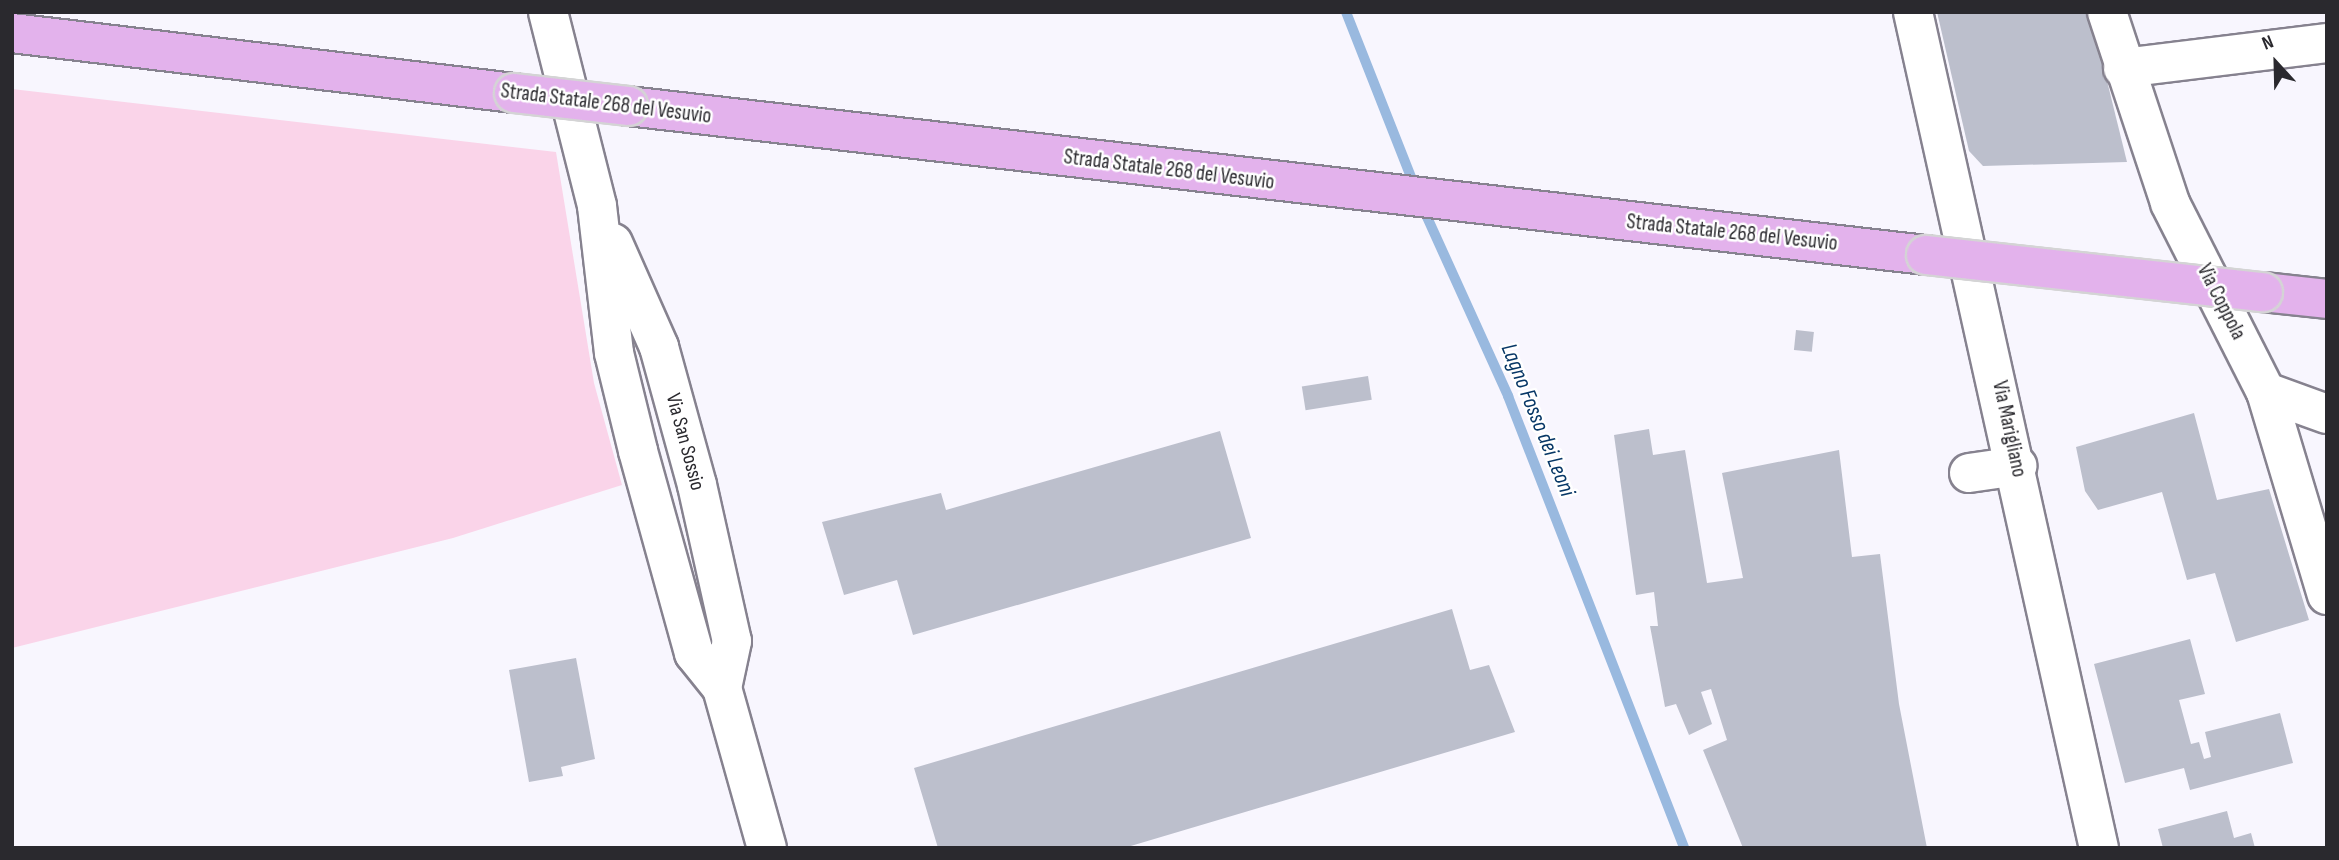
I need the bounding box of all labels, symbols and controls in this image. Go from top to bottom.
north arrow [2241,28,2311,98]
text: N [2259,31,2277,56]
street label: Strada Statale 268 del Vesuvio [499,79,713,129]
street label: Strada Statale 268 del Vesuvio [1062,145,1276,195]
street label: Strada Statale 268 del Vesuvio [1625,209,1839,257]
street label: Via Coppola [2191,260,2251,344]
water label: Lagno Fosso dei Leoni [1495,340,1581,500]
street label: Via Marigliano [1987,379,2031,479]
street label: Via San Sossio [660,391,710,493]

